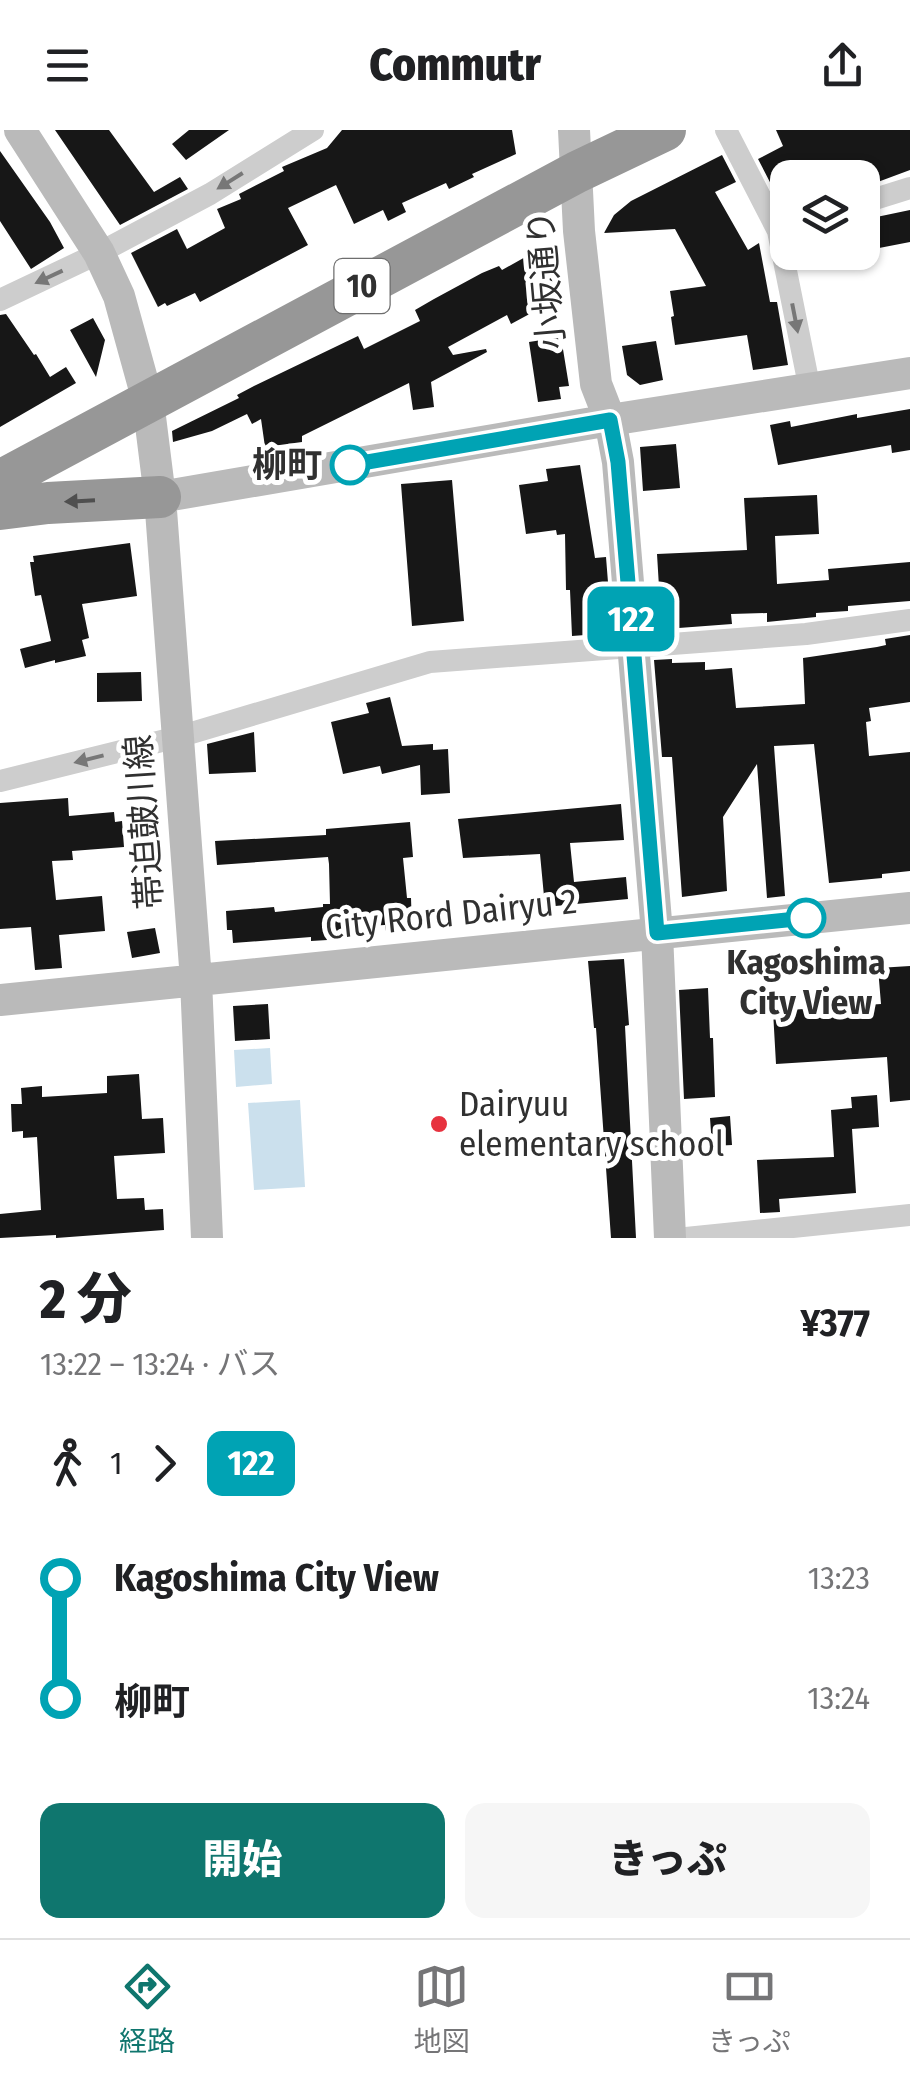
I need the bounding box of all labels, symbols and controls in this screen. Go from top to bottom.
icon: menu [40,38,95,93]
text: Commutr [369,38,541,92]
icon: share [815,38,870,93]
map controls [770,160,880,270]
button: layers [770,160,880,270]
one-way arrow [217,172,244,190]
street label: 小坂通り [519,208,573,352]
road number: 10 [334,259,390,313]
one-way arrow [35,268,64,285]
one-way arrow [788,303,804,334]
place label: 柳町 [252,444,322,486]
marker: 柳町 [331,446,369,484]
one-way arrow [63,493,95,509]
line badge: 122 [574,586,688,652]
text: 122 [607,598,655,640]
street label: 帯迫皷川線 [117,733,171,911]
one-way arrow [73,752,104,767]
street label: City Rord Dairyu 2 [323,880,579,948]
marker: Kagoshima City View [787,899,825,937]
place label: Kagoshima City View [726,941,886,1023]
place label: Dairyuu elementary school [459,1083,724,1165]
marker: Dairyuu elementary school [428,1113,450,1135]
text: 2 分 [40,1267,132,1333]
text: ¥377 [800,1300,870,1346]
text: 13:22 – 13:24 · バス [40,1345,281,1383]
icon: walk [40,1436,95,1491]
icon: forward [137,1436,192,1491]
text: 122 [227,1442,275,1484]
text: 1 [110,1444,122,1482]
text: Kagoshima City View [114,1555,439,1601]
text: 13:23 [808,1559,870,1597]
text: 柳町 [114,1679,190,1725]
text: 13:24 [807,1679,870,1717]
button: 開始 [40,1803,445,1918]
button: きっぷ [465,1803,870,1918]
tab: 経路 [119,1959,175,2059]
tab: 地図 [414,1959,470,2059]
tab: きっぷ [708,1959,791,2059]

